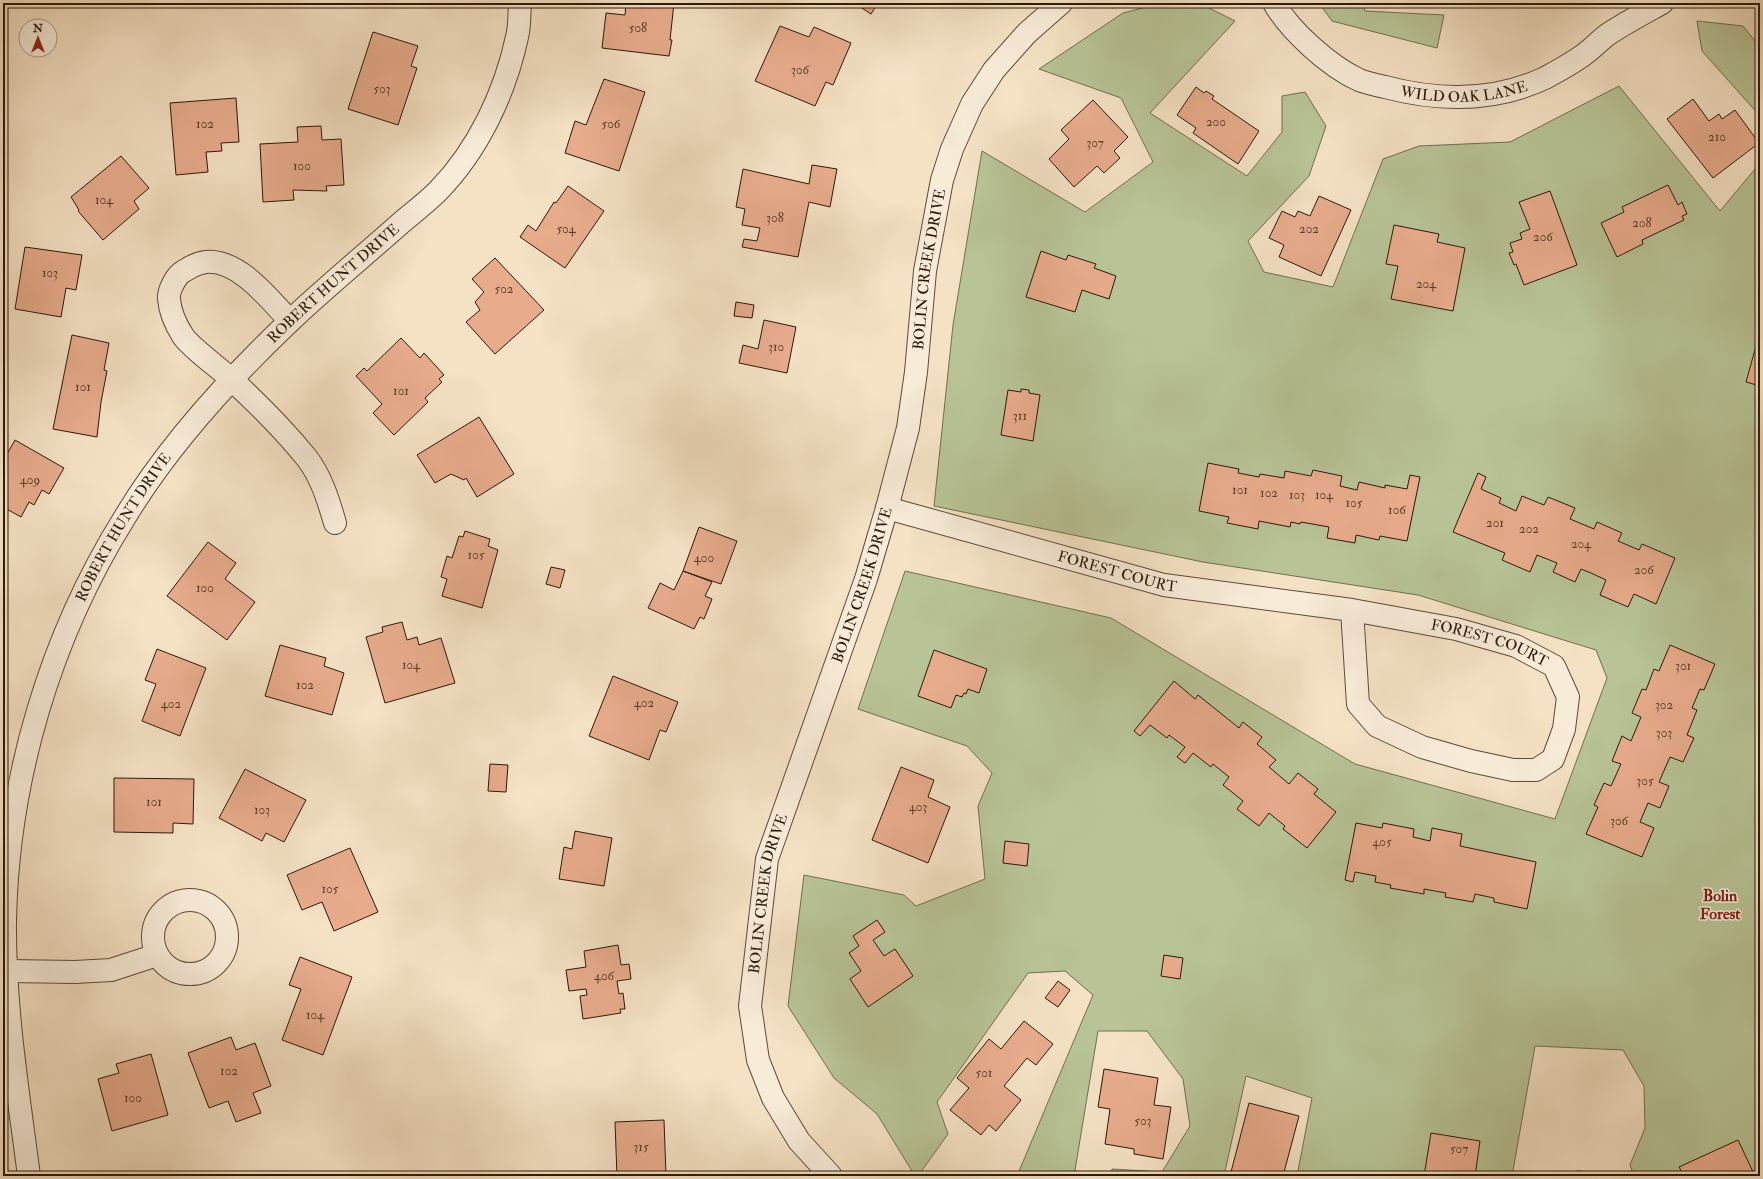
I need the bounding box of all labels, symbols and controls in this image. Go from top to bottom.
north arrow [18,18,58,58]
house number: 508 [629,20,647,36]
text: N [32,22,44,35]
house number: 306 [791,62,811,78]
street label: WILD OAK LANE [1398,77,1530,107]
house number: 503 [373,81,391,97]
house number: 200 [1206,114,1226,130]
house number: 102 [196,116,214,132]
house number: 506 [602,116,622,132]
house number: 210 [1708,129,1726,145]
house number: 307 [1086,135,1104,151]
house number: 100 [293,158,311,174]
street label: BOLIN CREEK DRIVE [909,187,950,351]
house number: 104 [95,192,114,208]
house number: 308 [766,210,784,226]
house number: 208 [1632,215,1652,231]
street label: ROBERT HUNT DRIVE [264,220,404,348]
house number: 504 [556,221,577,237]
house number: 202 [1299,221,1319,237]
house number: 206 [1533,229,1554,245]
house number: 103 [42,265,58,281]
house number: 204 [1416,276,1437,292]
house number: 502 [495,281,514,297]
house number: 310 [768,339,784,355]
house number: 101 [75,379,91,395]
house number: 101 [393,383,409,399]
house number: 311 [1013,408,1027,424]
street label: ROBERT HUNT DRIVE [71,449,176,605]
house number: 409 [20,472,40,488]
house number: 101 [1232,482,1248,498]
house number: 102 [1260,485,1278,501]
house number: 103 [1289,487,1305,503]
house number: 104 [1315,487,1334,503]
house number: 105 [1346,495,1363,511]
house number: 106 [1388,502,1407,518]
street label: BOLIN CREEK DRIVE [828,505,897,666]
house number: 201 [1486,515,1504,531]
house number: 202 [1519,521,1539,537]
house number: 204 [1571,536,1592,552]
house number: 105 [468,547,485,563]
street label: FOREST COURT [1055,547,1178,597]
house number: 400 [694,550,714,566]
house number: 206 [1634,562,1655,578]
house number: 100 [196,580,214,596]
street label: FOREST COURT [1429,616,1551,671]
house number: 104 [402,657,421,673]
house number: 301 [1675,658,1691,674]
house number: 102 [296,677,314,693]
house number: 402 [634,695,655,711]
house number: 402 [161,696,182,712]
house number: 302 [1655,697,1674,713]
house number: 303 [1656,725,1672,741]
house number: 305 [1636,773,1654,789]
house number: 101 [146,794,162,810]
house number: 403 [909,799,927,815]
house number: 103 [254,802,270,818]
street label: BOLIN CREEK DRIVE [745,811,792,975]
house number: 306 [1610,813,1630,829]
house number: 405 [1372,834,1392,850]
house number: 105 [322,881,339,897]
district label: Bolin Forest [1700,886,1741,924]
house number: 406 [594,968,616,984]
house number: 104 [306,1007,325,1023]
house number: 102 [220,1063,238,1079]
house number: 501 [976,1065,993,1081]
house number: 100 [124,1090,142,1106]
house number: 503 [1134,1113,1152,1129]
house number: 315 [633,1139,649,1155]
house number: 507 [1450,1141,1468,1157]

